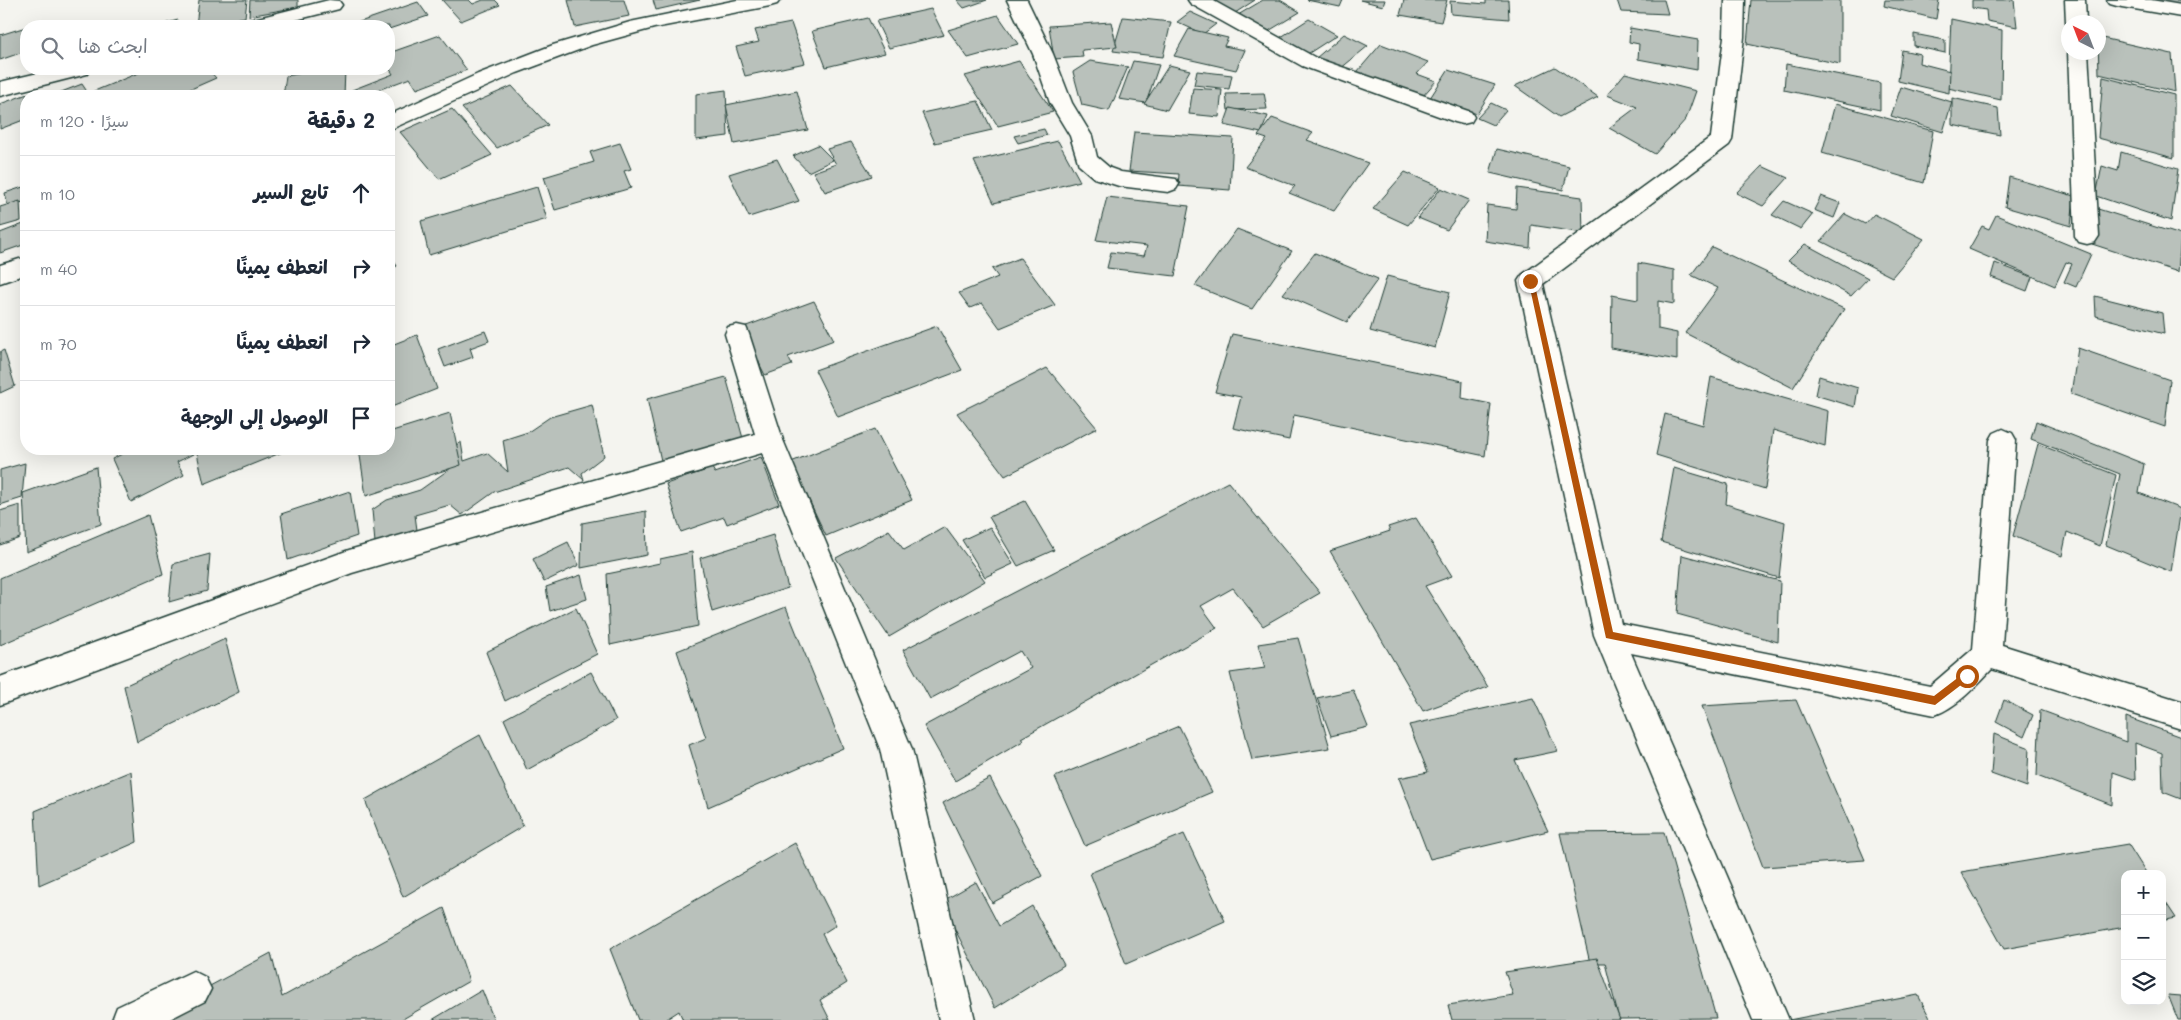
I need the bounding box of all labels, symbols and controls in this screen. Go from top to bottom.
north arrow [2061,15,2106,60]
search box [20,20,395,75]
text: ابحث هنا [78,33,148,58]
icon: search [38,34,66,62]
text: 2 دقيقة [307,106,375,133]
text: سيرًا · 120 m [40,110,129,131]
text: تابع السير [253,179,328,204]
icon: ahead [347,179,375,207]
text: 10 m [40,183,75,204]
text: انعطف يمينًا [236,254,328,279]
icon: right [347,254,375,282]
text: 40 m [40,258,77,279]
route end [1519,270,1542,293]
text: انعطف يمينًا [236,329,328,354]
icon: right [347,329,375,357]
text: 70 m [40,333,77,354]
text: الوصول إلى الوجهة [181,404,328,429]
icon: arrive [347,404,375,432]
route start [1956,665,1979,688]
map controls [2121,870,2166,1005]
button: + [2121,870,2166,915]
button: − [2121,915,2166,960]
button: layers [2121,960,2166,1005]

